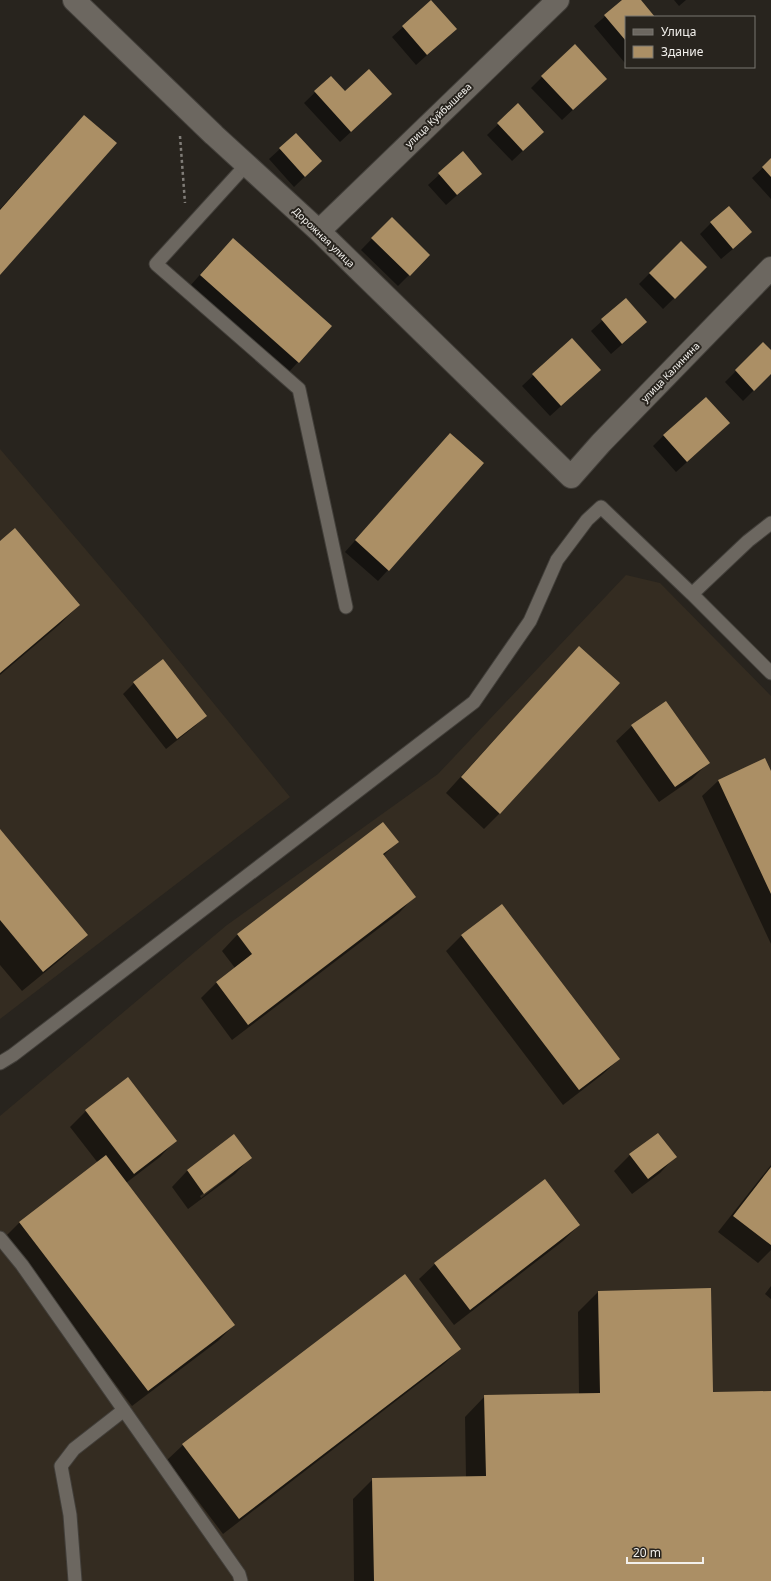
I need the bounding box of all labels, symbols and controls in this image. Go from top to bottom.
legend [625,16,755,68]
text: Улица [661,23,696,40]
text: Здание [661,43,704,60]
street label: улица Куйбышева [402,80,474,150]
street label: Дорожная улица [290,204,358,270]
street label: улица Калинина [638,339,702,405]
scale bar [627,1539,703,1565]
text: 20 m [633,1544,661,1561]

